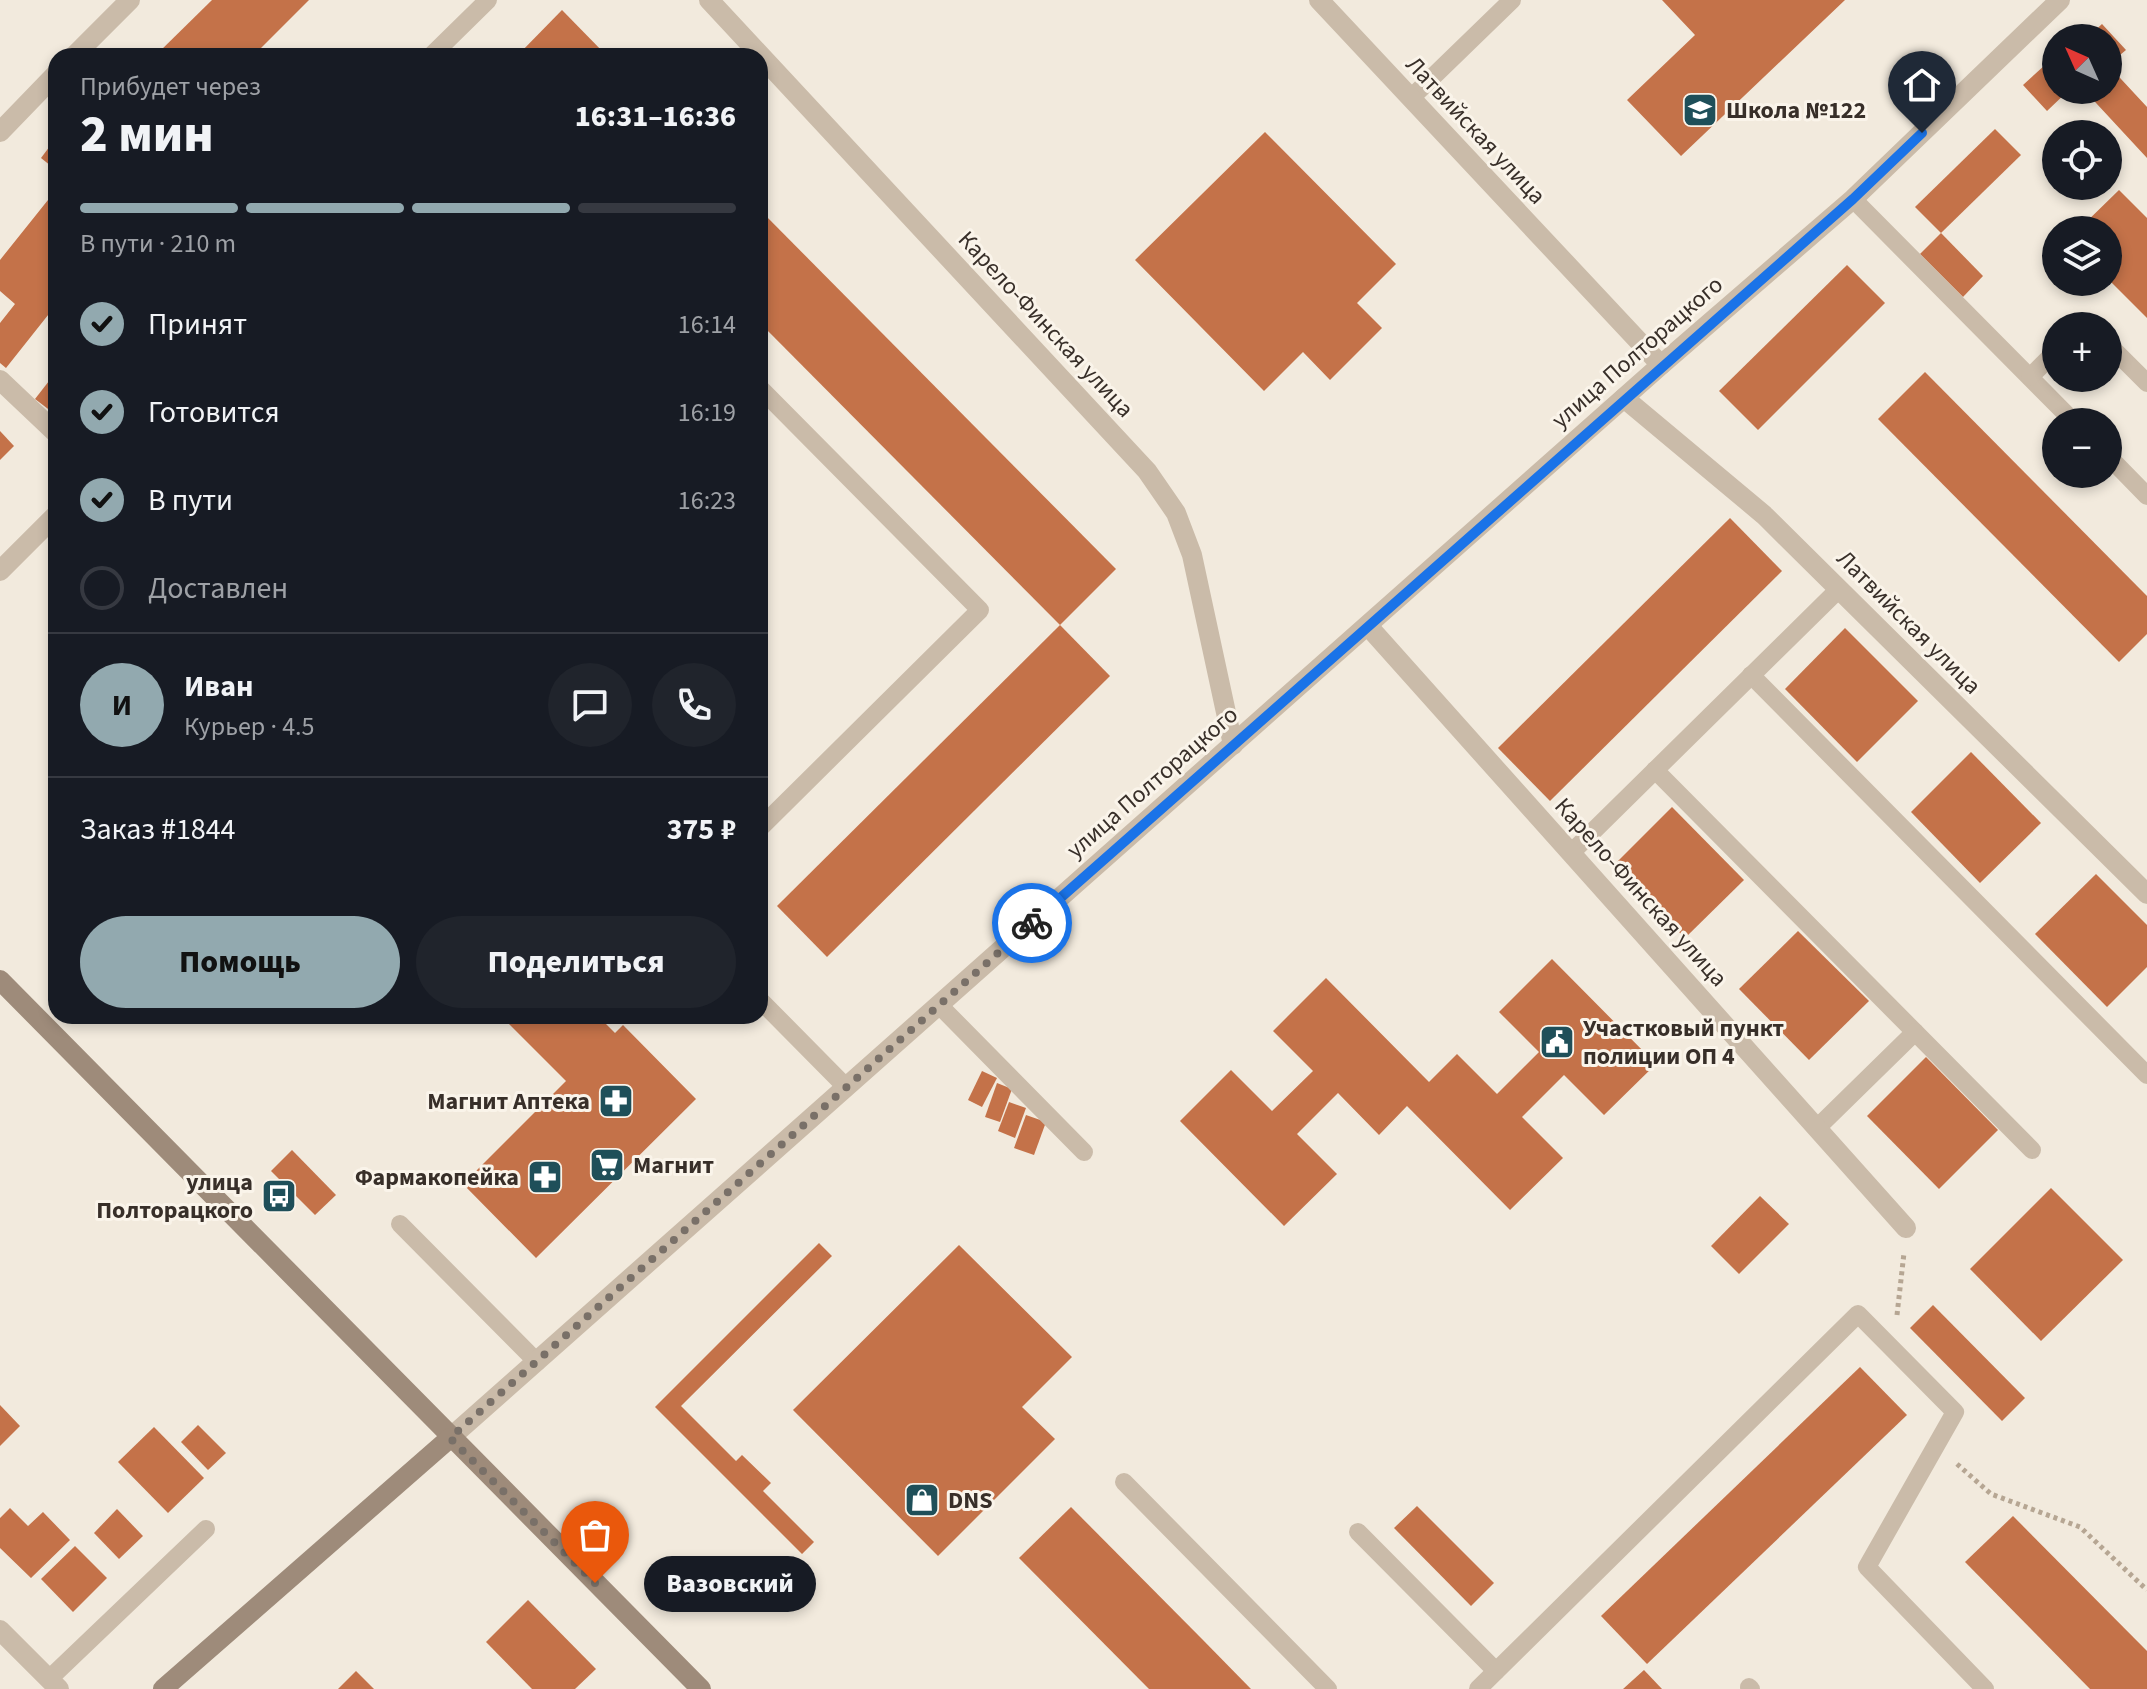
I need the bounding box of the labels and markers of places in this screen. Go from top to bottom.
pin [1888,51,1956,133]
school or university icon: Школа №122 [1681,91,1719,129]
place label: Школа №122 [1726,93,1866,128]
place label: Участковый пункт полиции ОП 4 [1583,1011,1784,1074]
public building icon: Участковый пункт полиции ОП 4 [1538,1023,1576,1061]
pharmacy icon: Магнит Аптека [597,1082,635,1120]
place label: Магнит Аптека [427,1084,590,1119]
supermarket icon: Магнит [588,1146,626,1184]
place label: Магнит [633,1148,714,1183]
pharmacy icon: Фармакопейка [526,1158,564,1196]
place label: Фармакопейка [355,1160,519,1195]
place label: улица Полторацкого [96,1165,253,1228]
bus stop icon: улица Полторацкого [260,1177,298,1215]
shop icon: DNS [903,1481,941,1519]
place label: DNS [948,1483,993,1518]
pin [561,1501,629,1583]
callout: Вазовский [643,1555,815,1611]

